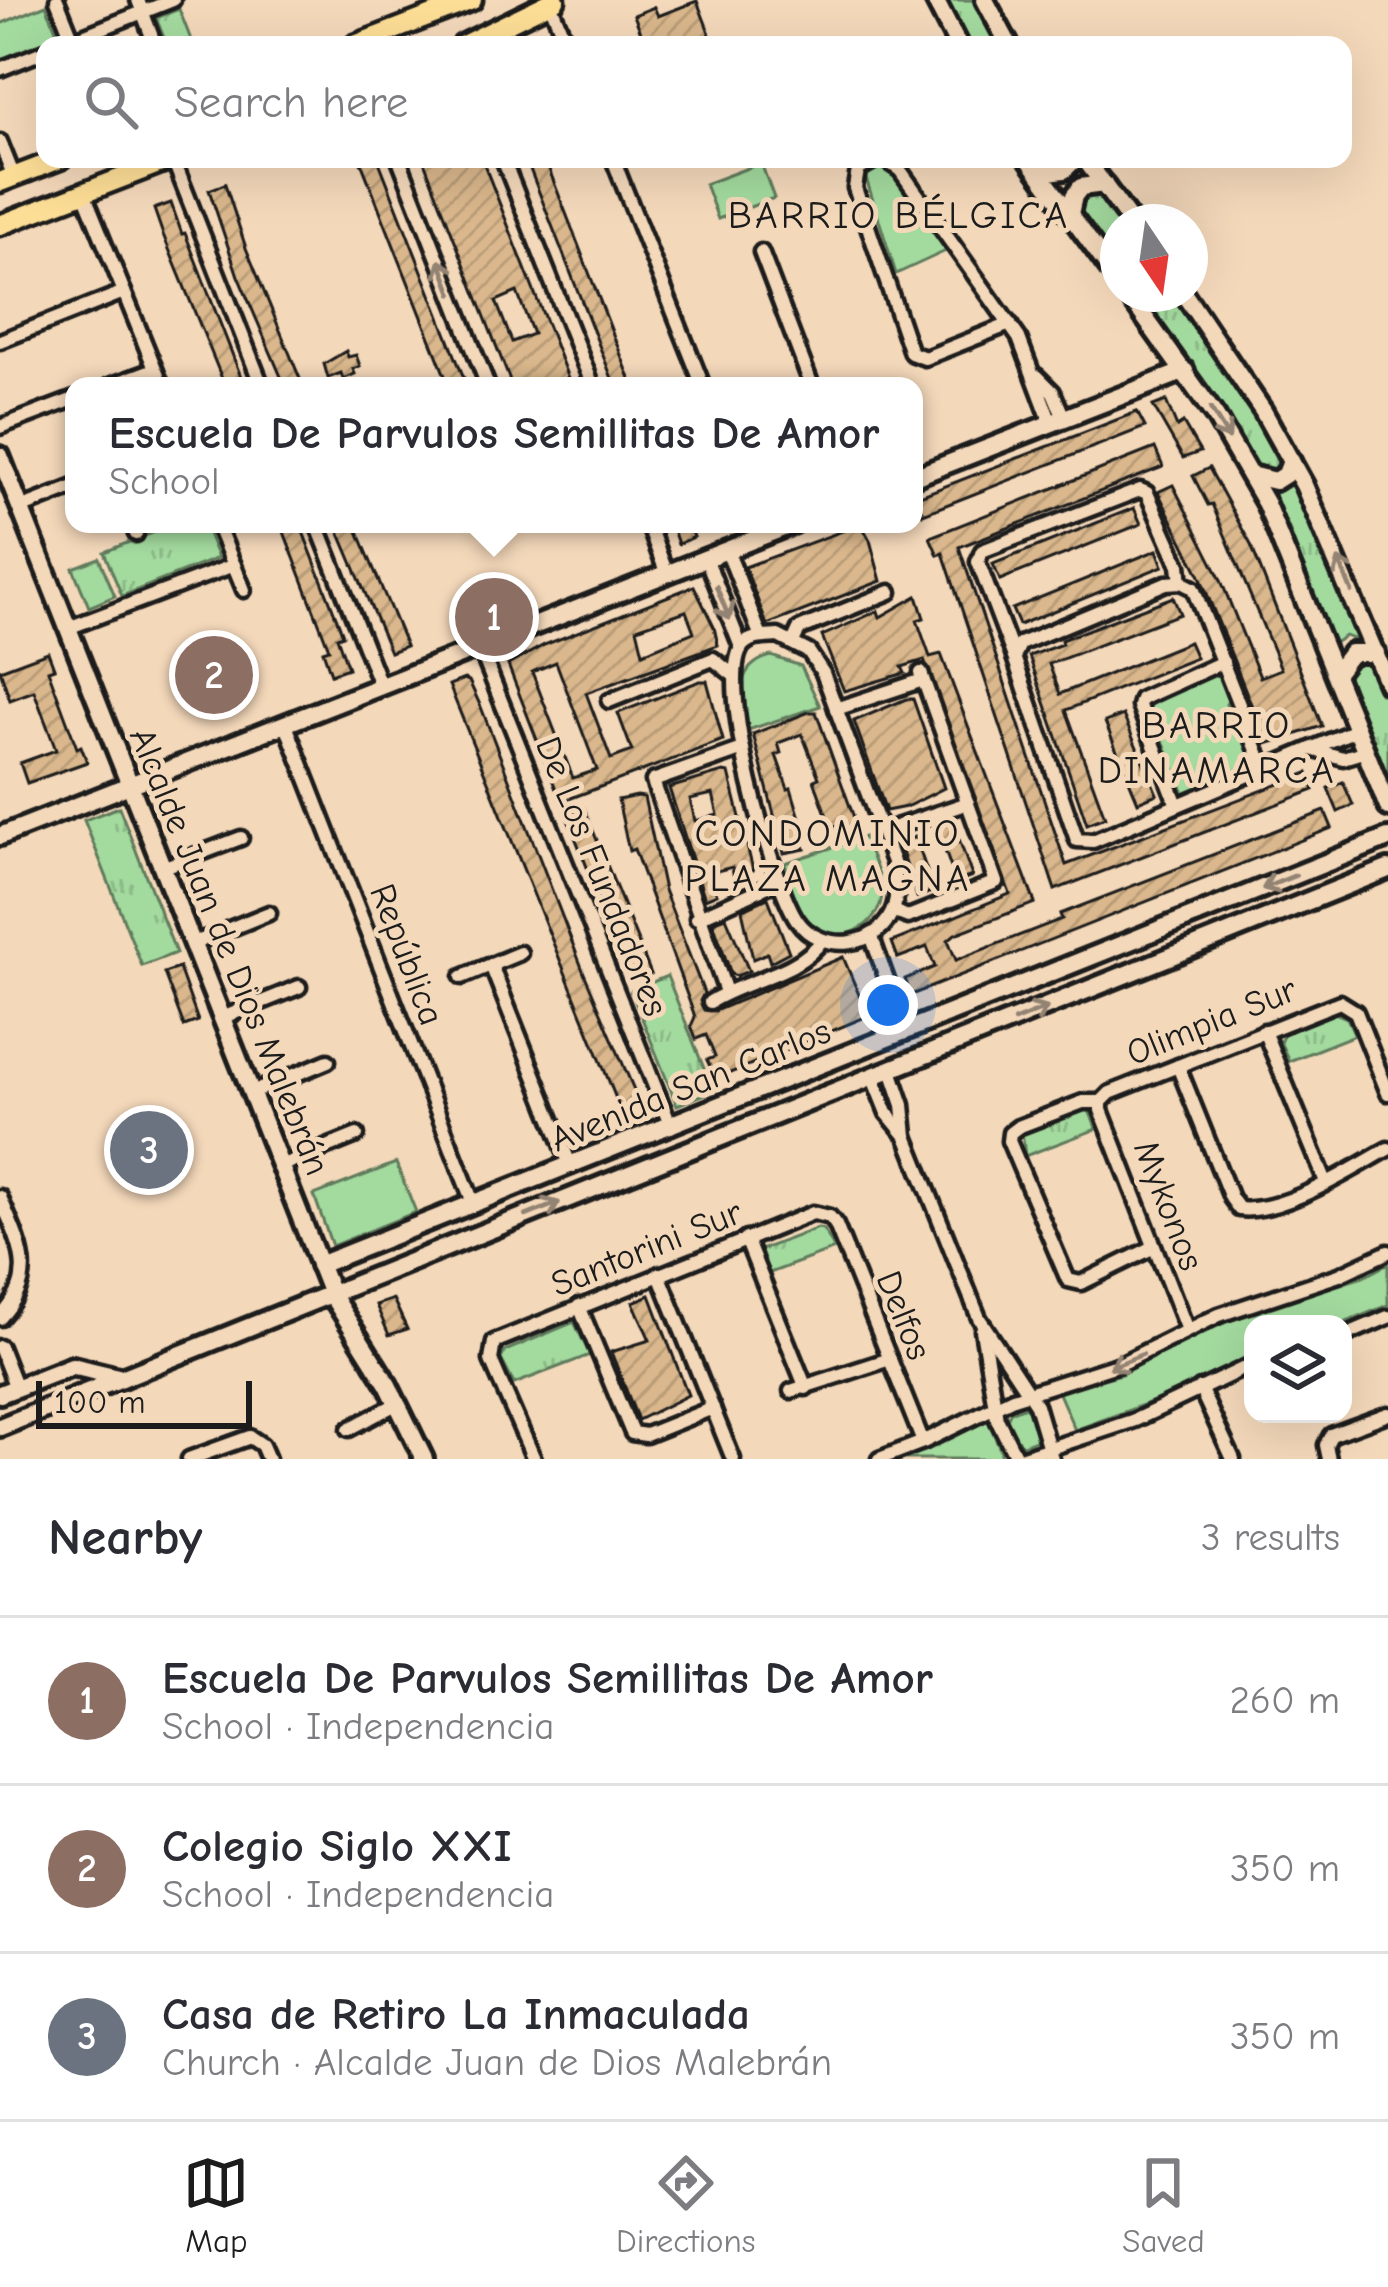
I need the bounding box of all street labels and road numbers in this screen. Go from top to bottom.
street label: Alcalde Juan de Dios Malebrán [121,722,338,1181]
street label: De Los Fundadores [527,731,676,1022]
street label: República [361,878,452,1031]
street label: Olimpia Sur [1121,969,1303,1074]
street label: Avenida San Carlos [545,1011,836,1160]
street label: Mykonos [1125,1135,1212,1276]
street label: Santorini Sur [545,1191,748,1305]
street label: Delfos [867,1265,940,1366]

